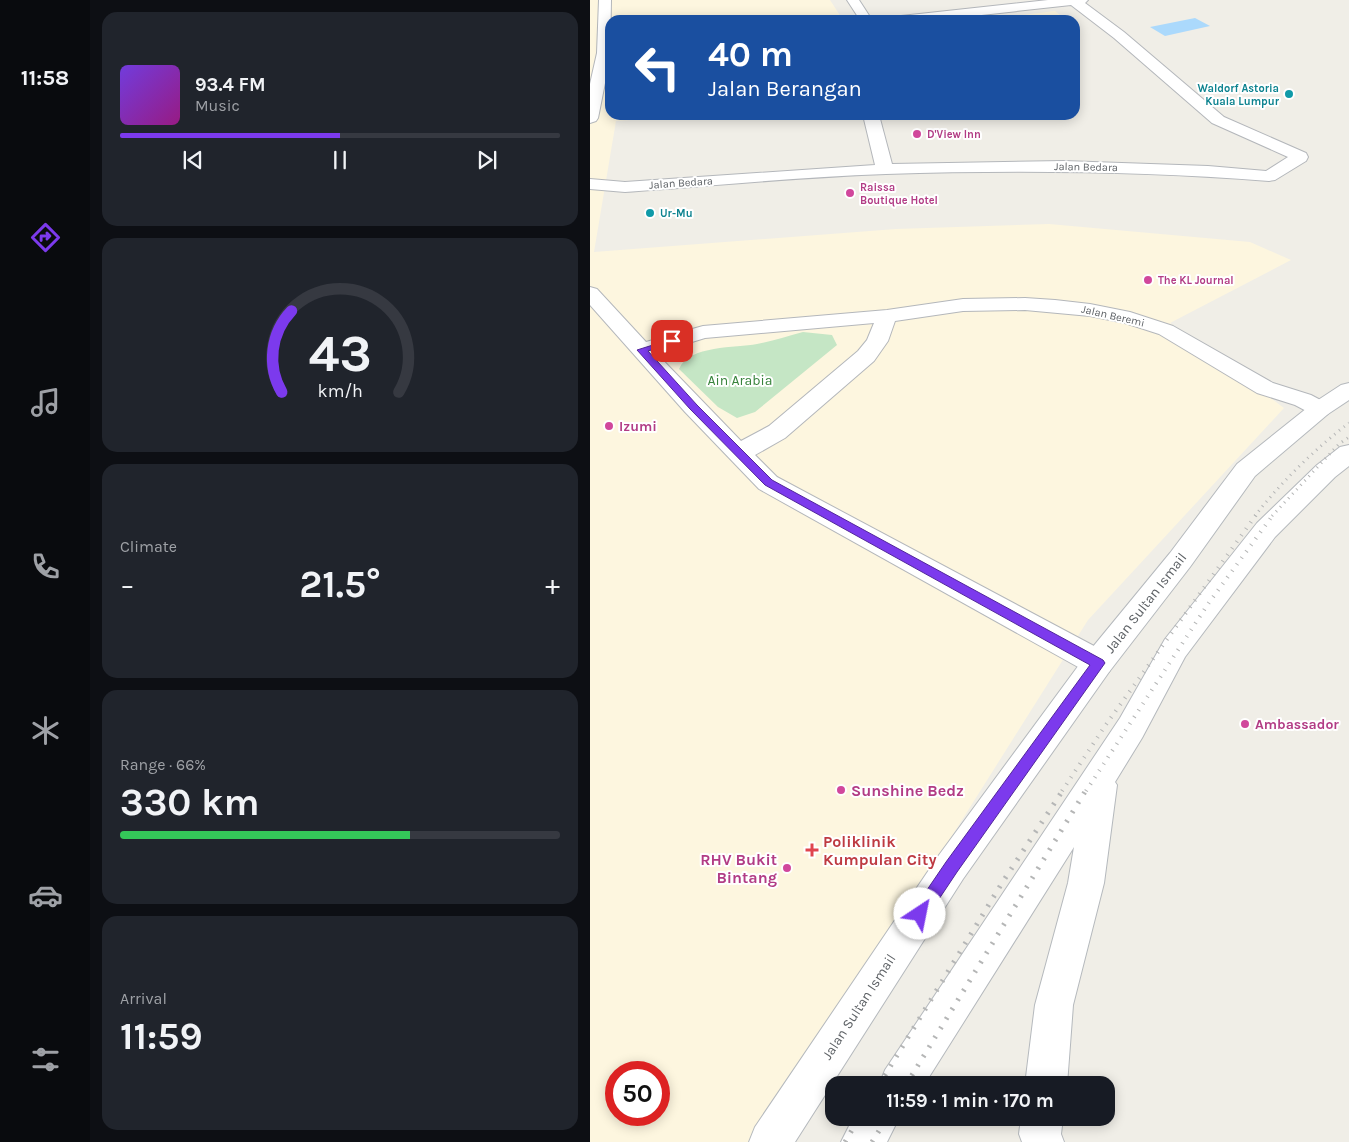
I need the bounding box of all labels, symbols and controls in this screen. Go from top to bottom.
text: 40 m [708,34,793,75]
icon: left [625,35,690,100]
text: 11:58 [21,65,69,91]
text: 93.4 FM [195,74,266,96]
text: Jalan Berangan [708,76,862,102]
place label: Waldorf Astoria Kuala Lumpur [1198,82,1280,108]
marker: Waldorf Astoria Kuala Lumpur [1283,88,1295,100]
text: Music [195,96,240,115]
marker: D'View Inn [911,128,923,140]
place label: D'View Inn [927,128,981,141]
icon: previous [179,146,207,174]
icon: pause [326,146,354,174]
icon: next [473,146,501,174]
street label: Jalan Bedara [1054,160,1118,174]
street label: Jalan Bedara [649,174,713,192]
place label: Raissa Boutique Hotel [860,181,938,207]
marker: Raissa Boutique Hotel [844,187,856,199]
marker: Ur-Mu [644,207,656,219]
place label: Ur-Mu [660,207,693,220]
icon: directions [28,220,63,255]
marker: The KL Journal [1142,274,1154,286]
place label: The KL Journal [1158,274,1234,287]
street label: Jalan Beremi [1080,302,1146,330]
pin [651,320,693,362]
text: 43 [308,323,372,384]
icon: arrive [658,327,686,355]
park label: Ain Arabia [708,372,772,389]
text: km/h [317,381,363,402]
icon: music [28,385,63,420]
place label: Izumi [619,418,657,435]
marker: Izumi [603,420,615,432]
text: Climate [120,537,177,556]
icon: phone [28,549,63,584]
street label: Jalan Sultan Ismail [1102,549,1190,657]
text: 21.5° [299,562,381,607]
text: − [120,568,135,601]
text: + [545,568,560,601]
icon: climate [28,713,63,748]
place label: Ambassador [1255,716,1339,733]
marker: Ambassador [1239,718,1251,730]
text: Range · 66% [120,755,206,774]
text: 330 km [120,780,259,825]
place label: Sunshine Bedz [851,781,964,800]
marker: Sunshine Bedz [835,784,847,796]
place label: Poliklinik Kumpulan City [823,832,936,869]
marker: Poliklinik Kumpulan City [805,843,819,857]
place label: RHV Bukit Bintang [700,850,777,887]
marker: RHV Bukit Bintang [781,862,793,874]
icon: car [28,878,63,913]
position arrow [893,887,945,939]
street label: Jalan Sultan Ismail [818,951,900,1063]
text: Arrival [120,989,167,1008]
text: 11:59 [120,1014,203,1059]
icon: filters [28,1042,63,1077]
speed limit sign: 50 [605,1061,670,1126]
text: 11:59 · 1 min · 170 m [886,1090,1054,1112]

